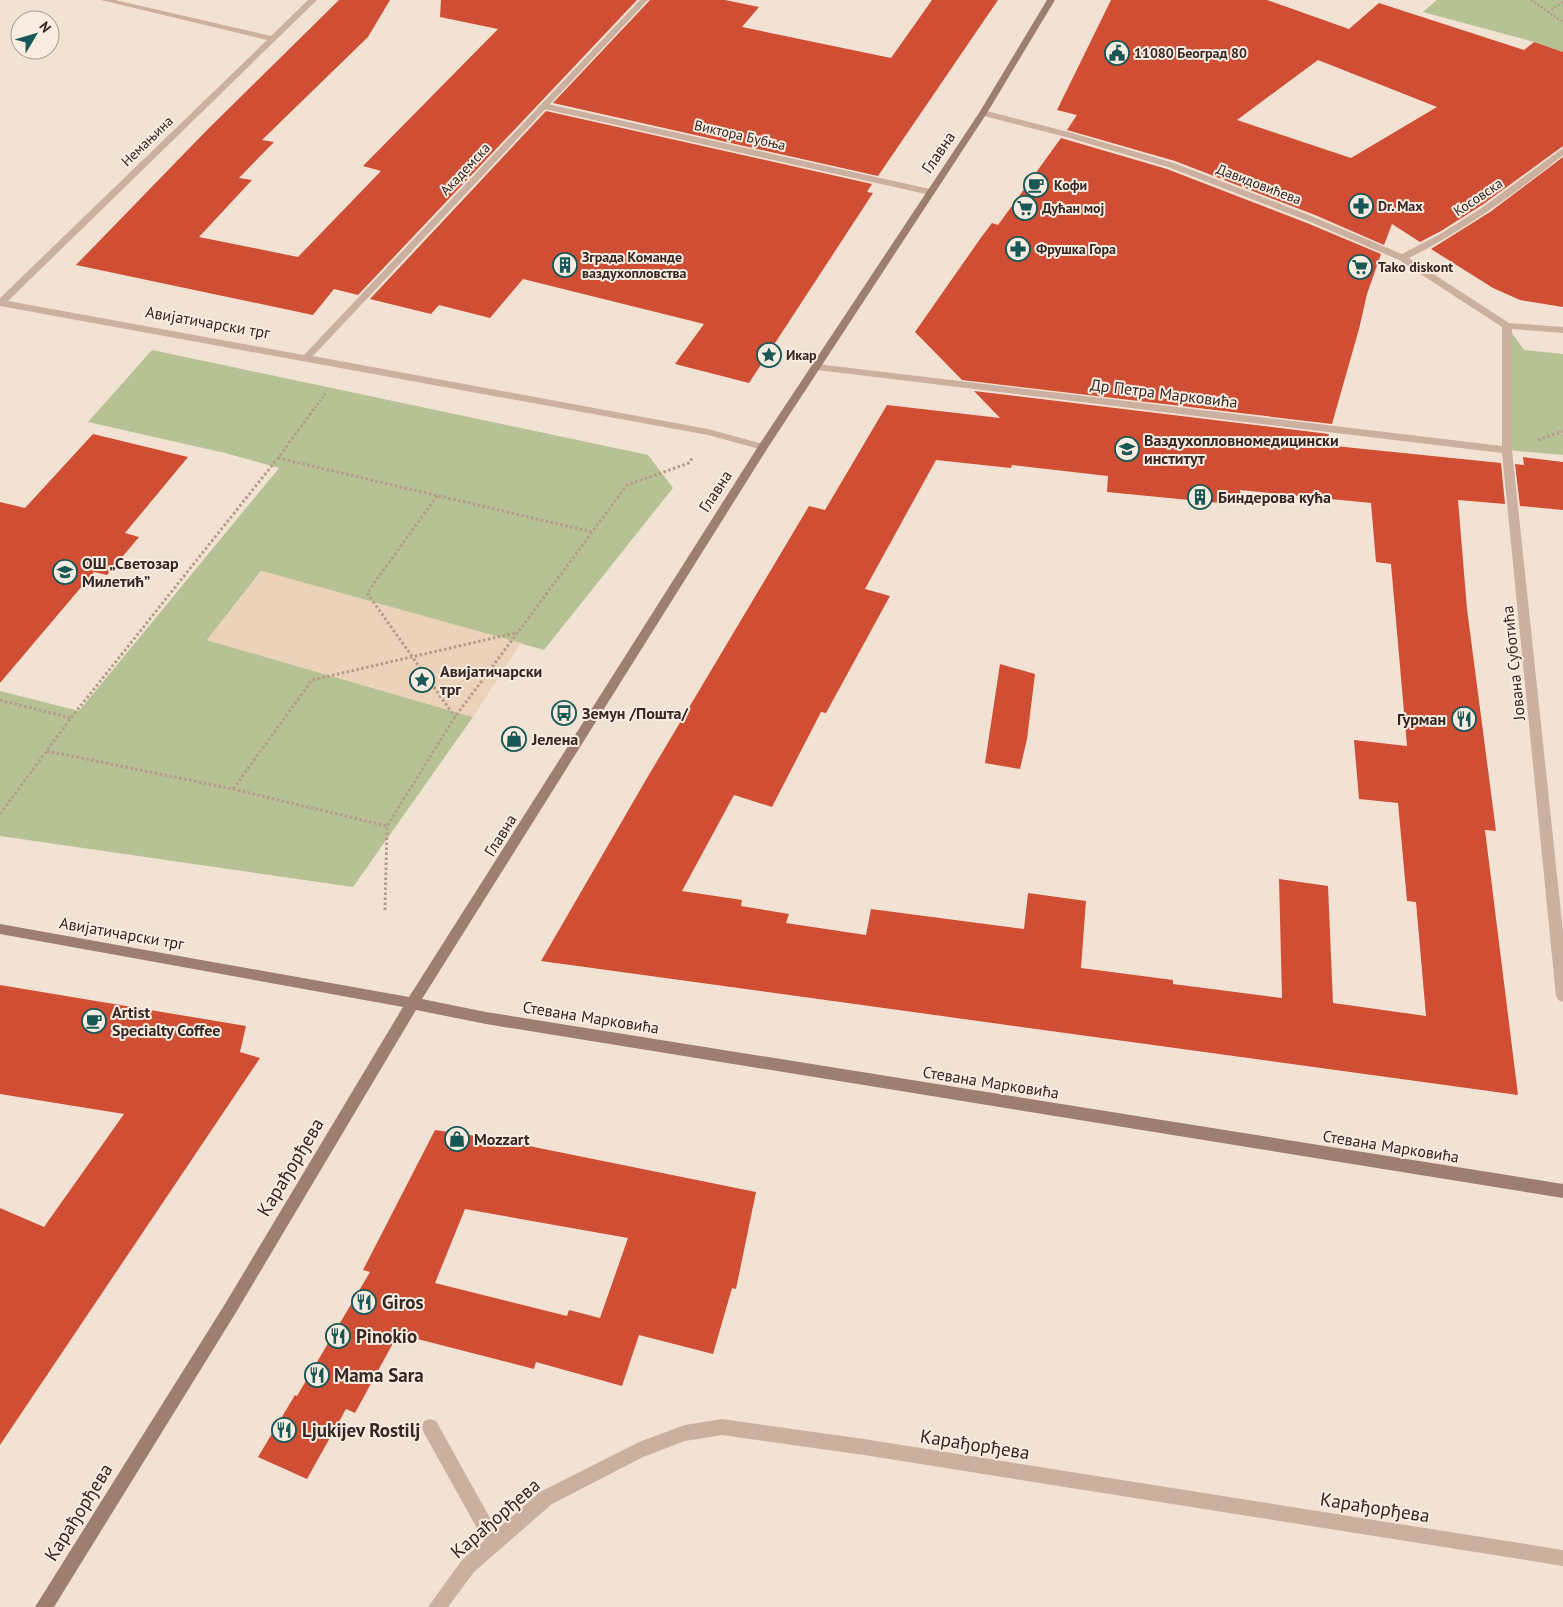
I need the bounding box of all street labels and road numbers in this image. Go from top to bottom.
street label: Немањина [117,112,177,170]
street label: Виктора Бубња [693,116,787,154]
street label: Главна [917,127,959,177]
street label: Академска [436,139,494,199]
street label: Давидовићева [1214,160,1304,208]
street label: Косовска [1450,174,1506,220]
street label: Авијатичарски трг [144,301,272,343]
street label: Др Петра Марковића [1089,374,1239,412]
street label: Главна [694,466,736,516]
street label: Јована Суботића [1497,605,1529,722]
street label: Главна [479,810,521,860]
street label: Авијатичарски трг [58,912,186,954]
street label: Стевана Марковића [521,996,661,1038]
street label: Стевана Марковића [921,1061,1061,1103]
street label: Карађорђева [251,1113,329,1221]
street label: Стевана Марковића [1321,1125,1461,1167]
street label: Карађорђева [919,1423,1031,1465]
street label: Карађорђева [39,1459,117,1565]
street label: Карађорђева [445,1473,545,1563]
street label: Карађорђева [1319,1486,1431,1528]

